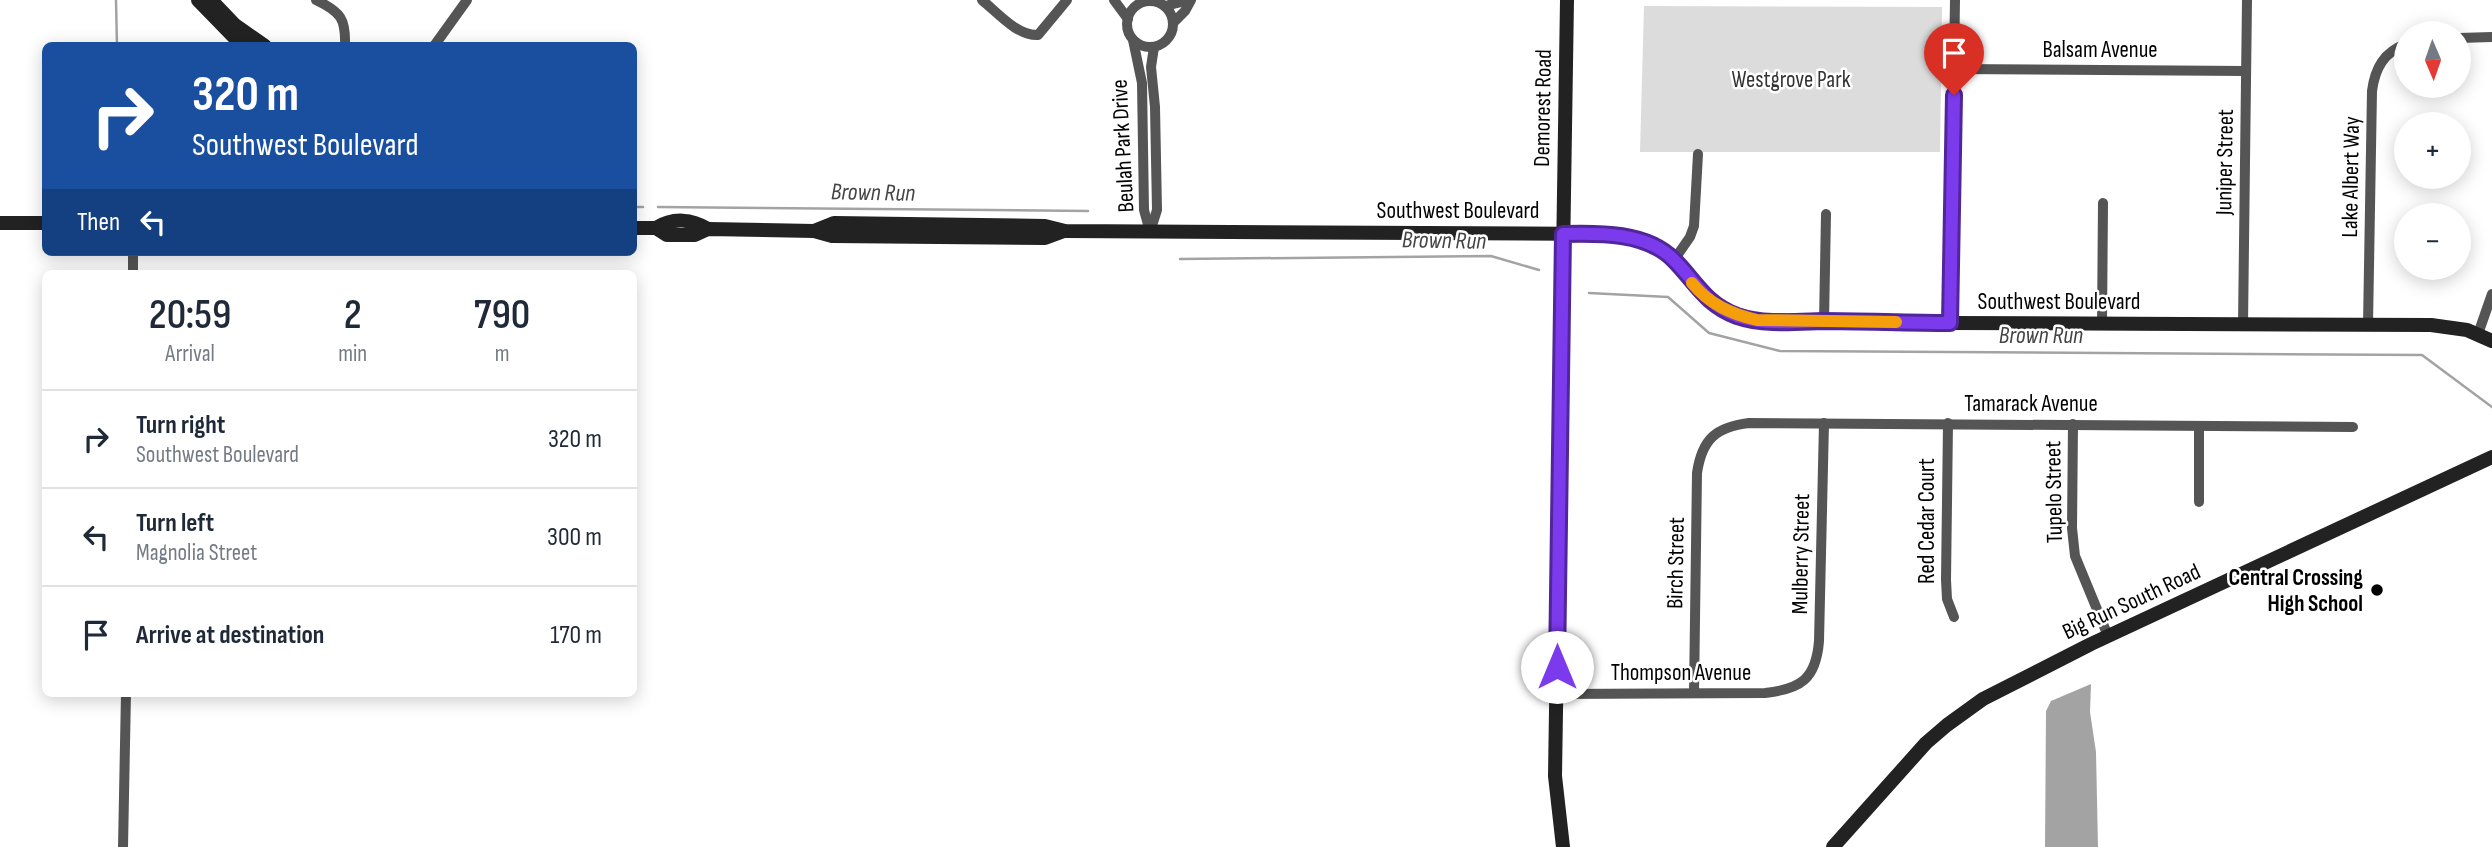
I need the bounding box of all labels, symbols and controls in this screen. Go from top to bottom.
north arrow [2394,21,2471,98]
map controls [2394,21,2471,280]
pin [1924,23,1984,95]
icon: arrive [1935,34,1973,72]
street label: Balsam Avenue [2042,36,2158,64]
street label: Demorest Road [1528,49,1558,167]
text: 320 m [192,66,299,125]
park label: Westgrove Park [1731,66,1851,94]
icon: right [77,70,168,161]
street label: Beulah Park Drive [1106,79,1140,213]
street label: Juniper Street [2210,109,2240,216]
button: + [2394,112,2471,189]
street label: Lake Albert Way [2336,116,2366,238]
text: Southwest Boulevard [192,126,419,165]
water label: Brown Run [831,177,915,208]
street label: Southwest Boulevard [1377,197,1539,225]
icon: left [134,203,172,241]
button: − [2394,203,2471,280]
text: Then [77,207,120,238]
water label: Brown Run [1402,225,1486,256]
street label: Southwest Boulevard [1978,288,2140,316]
text: 20:59 [149,290,231,341]
text: 2 [344,290,362,341]
text: 790 [474,290,530,341]
water label: Brown Run [1999,321,2083,350]
text: Arrival [165,340,215,368]
text: min [338,340,367,368]
text: m [495,340,509,368]
street label: Tamarack Avenue [1964,390,2098,418]
text: Turn right [136,410,225,441]
icon: right [77,420,115,458]
text: 320 m [548,424,602,455]
text: Southwest Boulevard [136,441,299,469]
street label: Tupelo Street [2039,441,2069,543]
street label: Red Cedar Court [1913,458,1941,584]
street label: Mulberry Street [1786,493,1816,615]
text: Turn left [136,508,214,539]
street label: Birch Street [1661,517,1691,609]
icon: left [77,518,115,556]
text: 300 m [547,522,602,553]
text: Magnolia Street [136,539,257,567]
street label: Big Run South Road [2058,558,2205,646]
place label: Central Crossing High School [2228,564,2363,618]
marker: Central Crossing High School [2369,582,2385,598]
icon: arrive [77,616,115,654]
text: Arrive at destination [136,620,324,651]
text: 170 m [550,620,602,651]
position arrow [1520,630,1594,704]
street label: Thompson Avenue [1611,659,1751,687]

